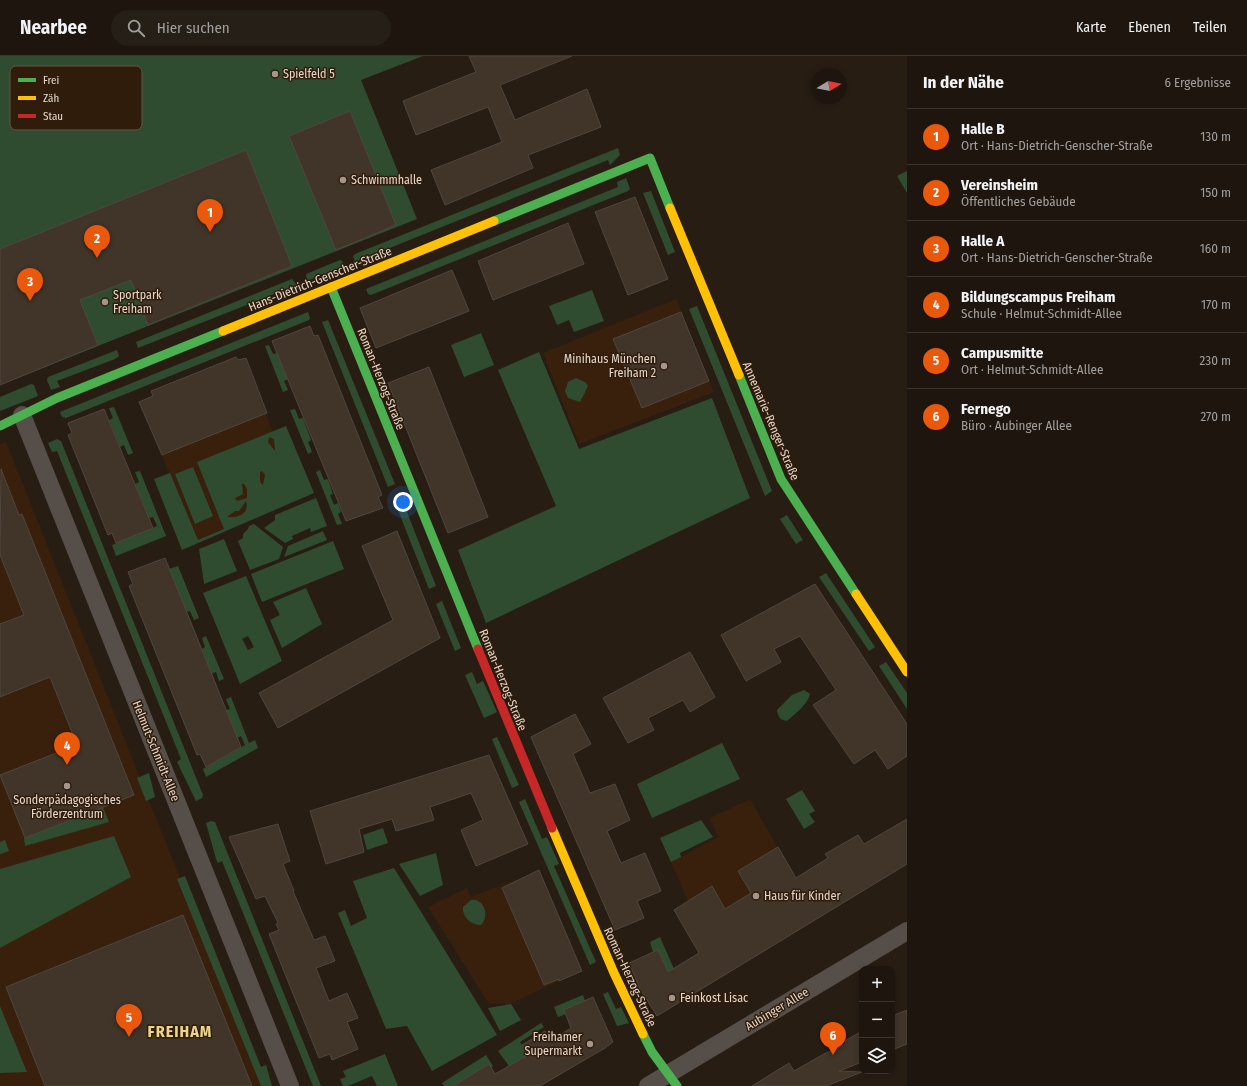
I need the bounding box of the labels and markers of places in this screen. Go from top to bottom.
place label: Spielfeld 5 [283,67,335,81]
marker: Spielfeld 5 [270,69,280,79]
place label: Schwimmhalle [351,173,422,187]
marker: Schwimmhalle [338,175,348,185]
pin: 1 [197,199,223,232]
pin: 2 [84,225,110,258]
pin: 3 [17,268,43,301]
place label: Sportpark Freiham [113,288,162,316]
marker: Sportpark Freiham [100,297,110,307]
place label: Minihaus München Freiham 2 [564,352,656,380]
marker: Minihaus München Freiham 2 [659,361,669,371]
pin: 4 [54,732,80,765]
marker: Sonderpädagogisches Förderzentrum [62,781,72,791]
place label: Sonderpädagogisches Förderzentrum [13,793,121,821]
place label: Haus für Kinder [764,889,841,903]
marker: Haus für Kinder [751,891,761,901]
place label: Feinkost Lisac [680,991,748,1005]
marker: Feinkost Lisac [667,993,677,1003]
pin: 5 [116,1004,142,1037]
pin: 6 [820,1022,846,1055]
place label: Freihamer Supermarkt [524,1030,583,1058]
marker: Freihamer Supermarkt [585,1039,595,1049]

